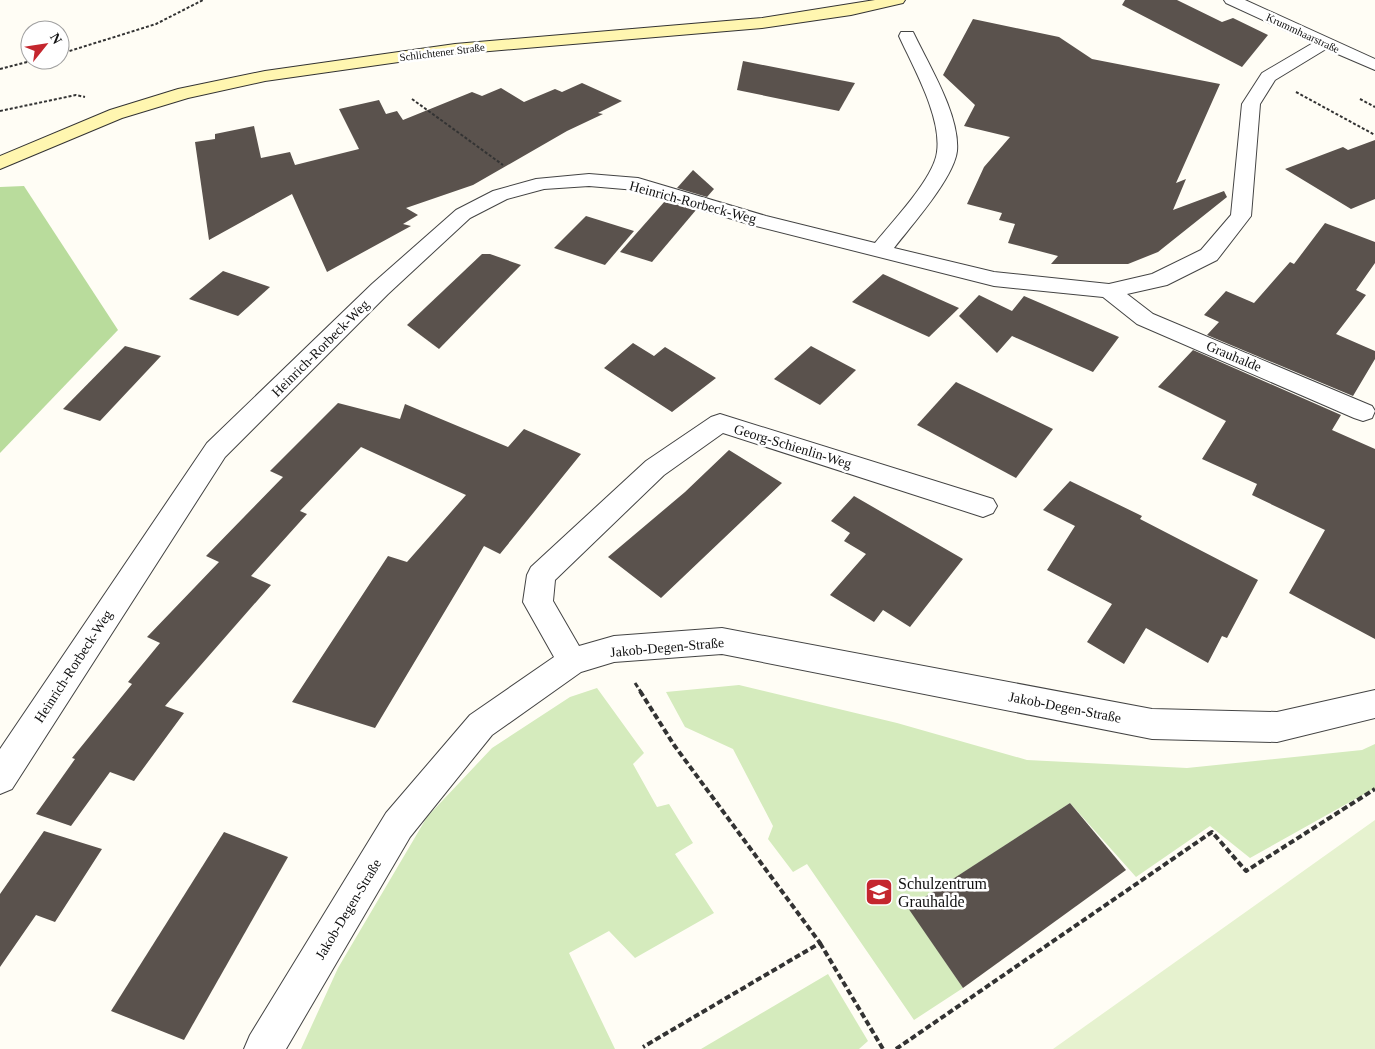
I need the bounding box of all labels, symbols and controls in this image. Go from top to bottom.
street label: Krummhaarstraße [1264,11,1342,55]
north arrow [20,20,70,70]
text: N [47,31,65,47]
street label: Schlichtener Straße [399,41,485,63]
street label: Heinrich-Rorbeck-Weg [628,178,758,227]
street label: Heinrich-Rorbeck-Weg [269,297,372,400]
street label: Grauhalde [1204,338,1264,375]
street label: Georg-Schienlin-Weg [732,421,854,472]
street label: Heinrich-Rorbeck-Weg [31,607,115,725]
street label: Jakob-Degen-Straße [609,635,725,660]
street label: Jakob-Degen-Straße [1007,689,1122,726]
street label: Jakob-Degen-Straße [313,856,384,962]
place label: Schulzentrum Grauhalde [898,875,987,910]
school or university icon: Schulzentrum Grauhalde [864,877,894,907]

